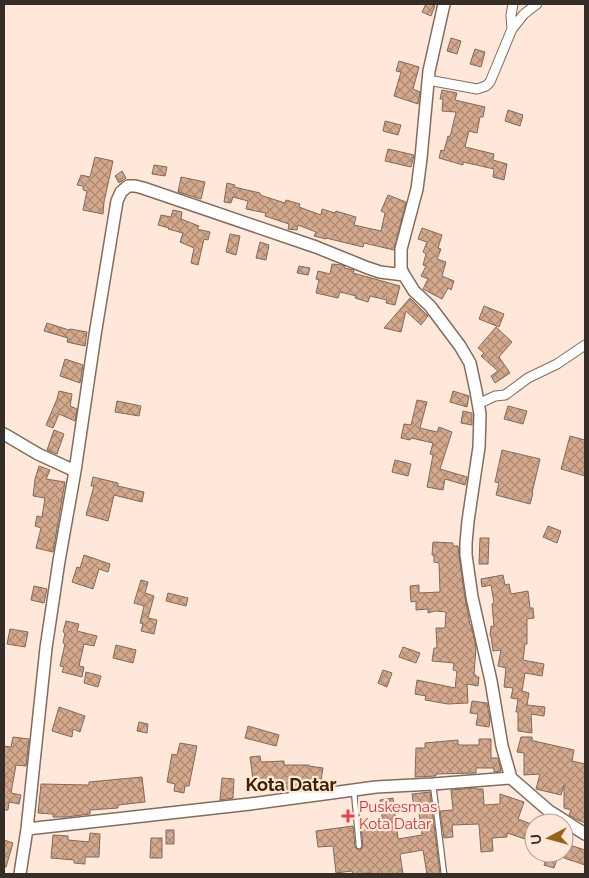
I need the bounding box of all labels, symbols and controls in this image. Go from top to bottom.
district label: Kota Datar [246,774,337,795]
place label: Puskesmas Kota Datar [359,798,437,833]
marker: Puskesmas Kota Datar [341,809,355,823]
north arrow [524,813,574,863]
text: U [528,833,545,845]

